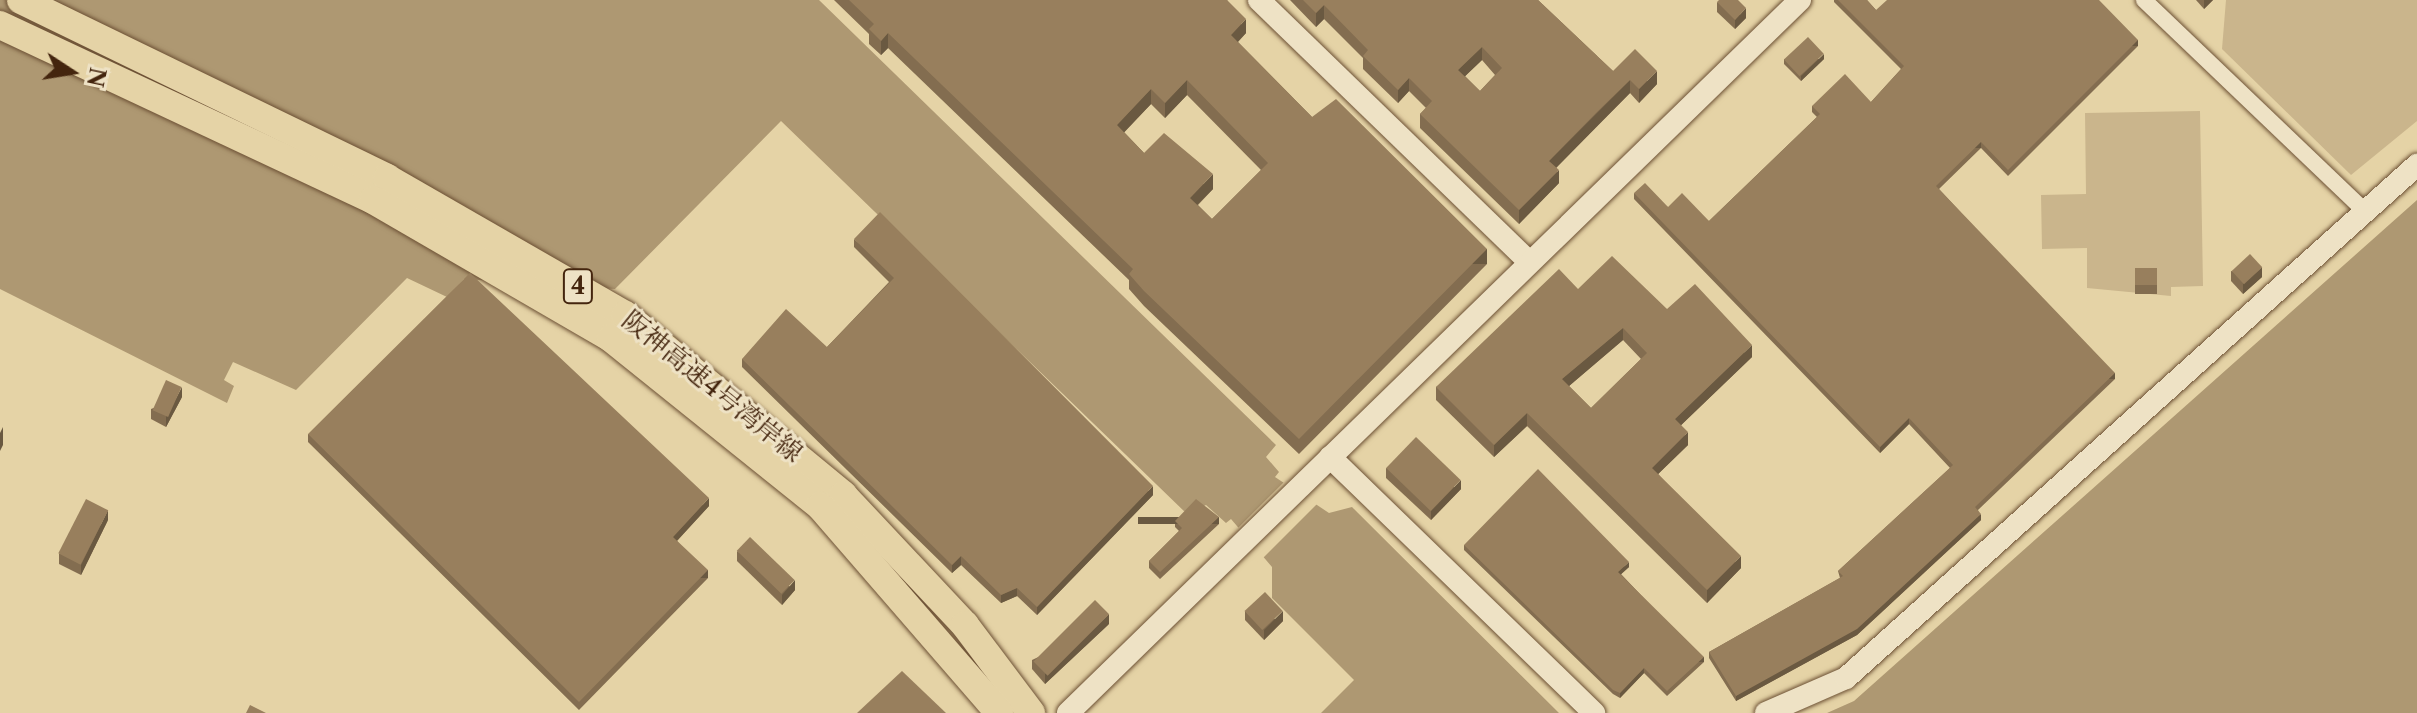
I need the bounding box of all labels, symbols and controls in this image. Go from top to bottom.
north arrow [32,32,112,112]
text: N [81,65,111,89]
road number: 4 [562,266,594,306]
street label: 阪神高速4号湾岸線 [616,305,808,469]

